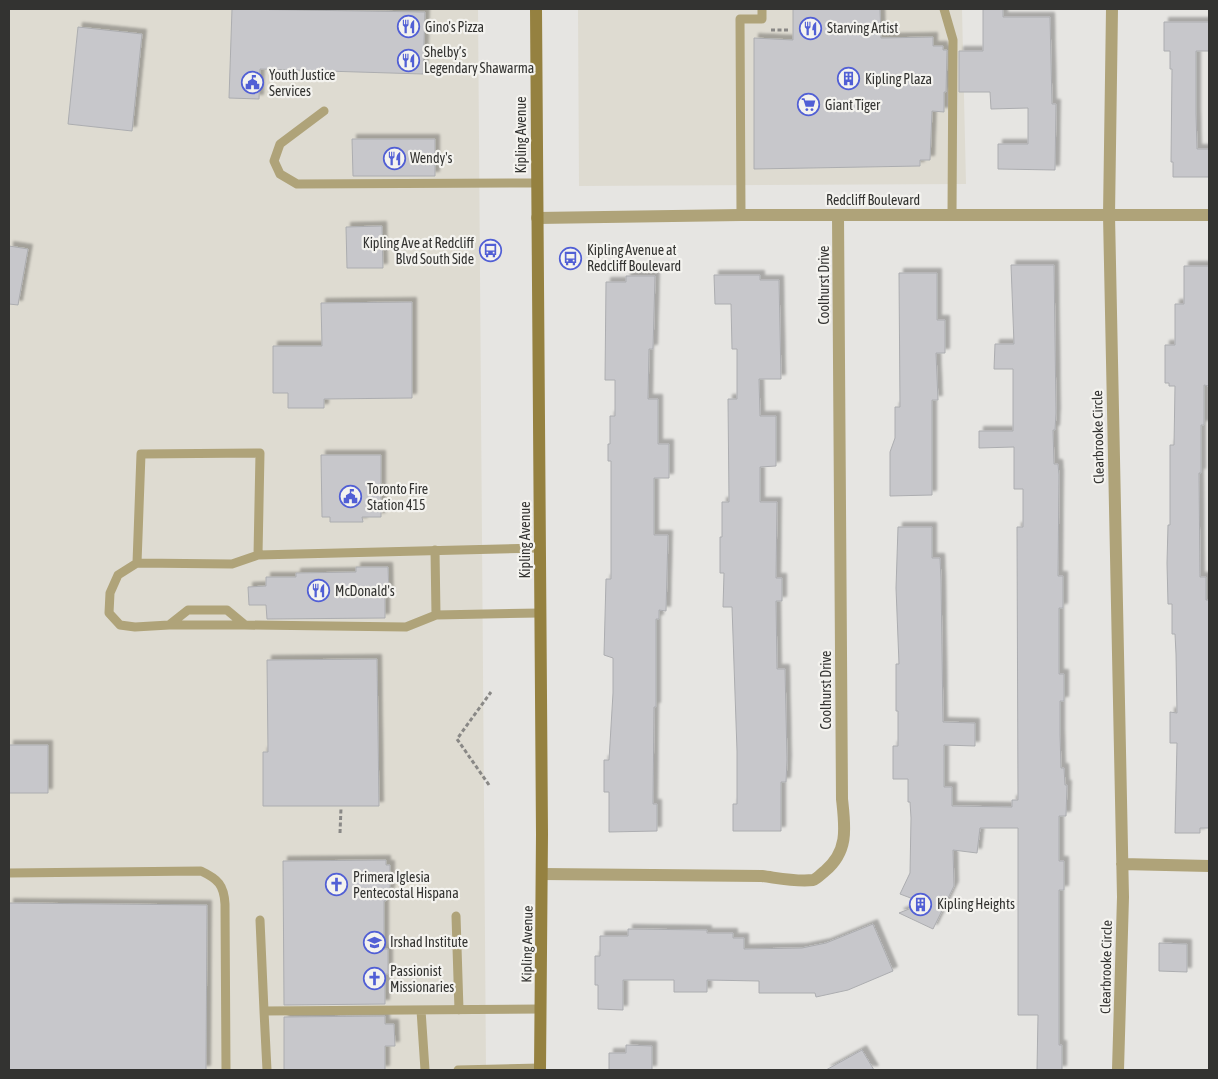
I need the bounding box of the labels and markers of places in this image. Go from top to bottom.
restaurant icon: Gino's Pizza [397,15,421,39]
restaurant icon: Starving Artist [799,16,823,40]
place label: Gino's Pizza [425,19,484,35]
place label: Starving Artist [827,20,898,36]
place label: Shelby’s Legendary Shawarma [424,44,534,76]
restaurant icon: Shelby’s Legendary Shawarma [396,48,420,72]
place label: Youth Justice Services [269,67,335,99]
building icon: Kipling Plaza [837,67,861,91]
public building icon: Youth Justice Services [241,71,265,95]
place label: Kipling Plaza [865,71,932,87]
supermarket icon: Giant Tiger [797,93,821,117]
place label: Giant Tiger [825,97,881,113]
restaurant icon: Wendy's [382,146,406,170]
place label: Wendy's [410,150,453,166]
place label: Kipling Ave at Redcliff Blvd South Side [363,235,474,267]
bus stop icon: Kipling Ave at Redcliff Blvd South Side [478,239,502,263]
place label: Kipling Avenue at Redcliff Boulevard [587,242,681,274]
bus stop icon: Kipling Avenue at Redcliff Boulevard [559,246,583,270]
place label: Toronto Fire Station 415 [367,481,428,513]
public building icon: Toronto Fire Station 415 [339,485,363,509]
restaurant icon: McDonald's [307,579,331,603]
place label: McDonald's [335,583,395,599]
place label: Primera Iglesia Pentecostal Hispana [353,869,459,901]
church icon: Primera Iglesia Pentecostal Hispana [325,873,349,897]
building icon: Kipling Heights [909,892,933,916]
place label: Kipling Heights [937,896,1015,912]
school or university icon: Irshad Institute [362,930,386,954]
place label: Irshad Institute [390,934,468,950]
place label: Passionist Missionaries [390,963,454,995]
church icon: Passionist Missionaries [362,967,386,991]

